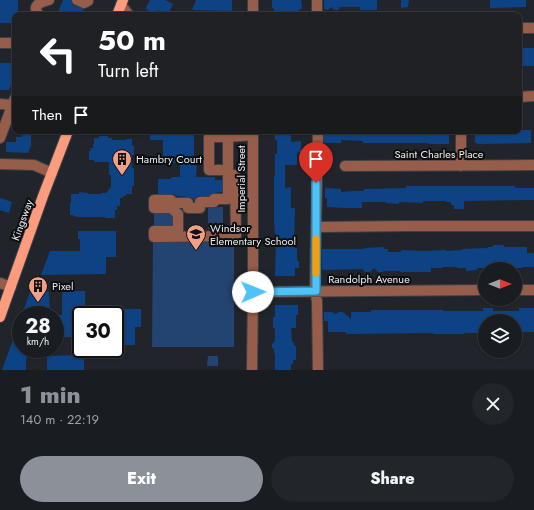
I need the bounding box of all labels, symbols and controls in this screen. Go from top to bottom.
text: 50 m [98,20,166,61]
icon: left [32,28,84,80]
text: Turn left [98,58,158,84]
text: Then [32,104,62,126]
icon: arrive [70,104,92,126]
pin [299,142,333,183]
street label: Imperial Street [233,145,249,213]
street label: Saint Charles Place [395,146,484,162]
building icon: Hambry Court [111,148,133,176]
icon: arrive [305,148,327,170]
place label: Hambry Court [136,151,202,167]
street label: Kingsway [7,197,37,243]
place label: Windsor Elementary School [210,220,296,249]
school or university icon: Windsor Elementary School [185,223,207,251]
north arrow [478,262,522,306]
map controls [478,262,522,358]
position arrow [232,271,274,313]
street label: Randolph Avenue [328,271,410,287]
building icon: Pixel [27,275,49,303]
place label: Pixel [52,278,74,294]
speed limit sign: 30 [72,306,124,358]
text: 28 [25,312,51,341]
button: layers [478,314,522,358]
text: km/h [27,334,49,349]
text: 1 min [20,377,81,412]
button: close [472,383,514,425]
text: 140 m · 22:19 [20,410,99,429]
button: Exit [20,456,263,502]
button: Share [271,456,514,502]

